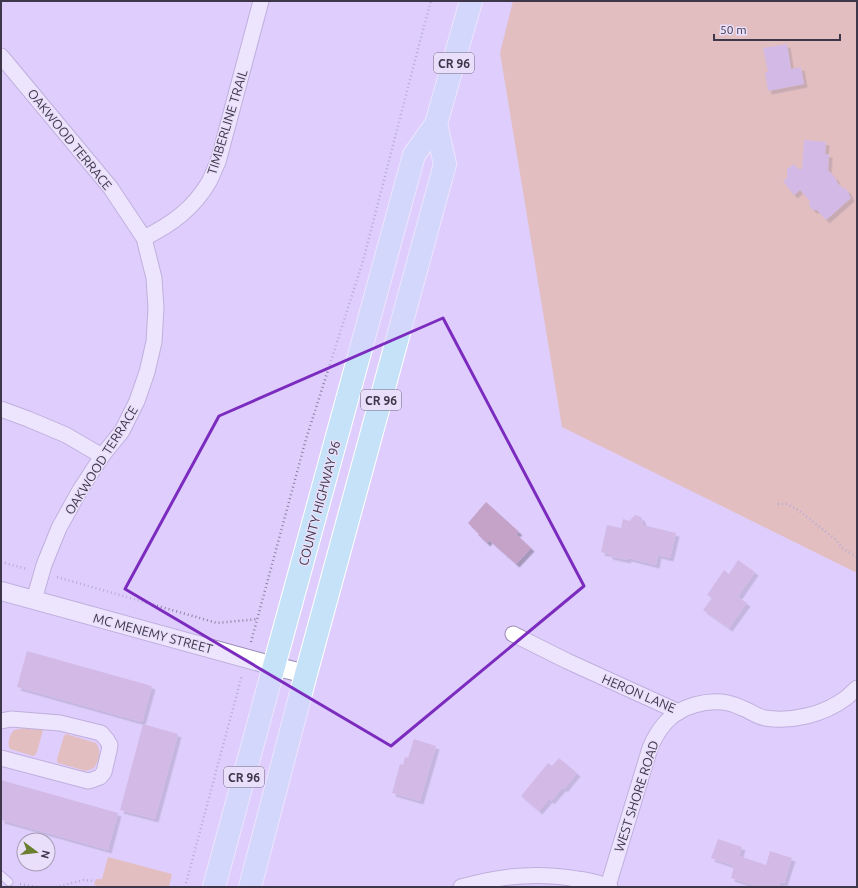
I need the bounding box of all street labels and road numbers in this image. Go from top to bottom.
road number: CR 96 [434,53,474,73]
street label: TIMBERLINE TRAIL [204,67,250,176]
street label: OAKWOOD TERRACE [25,86,115,192]
road number: CR 96 [361,390,401,410]
street label: OAKWOOD TERRACE [62,403,140,517]
street label: COUNTY HIGHWAY 96 [296,439,342,567]
street label: MC MENEMY STREET [92,610,214,656]
street label: HERON LANE [600,671,678,715]
street label: WEST SHORE ROAD [611,739,661,853]
road number: CR 96 [224,767,264,787]

